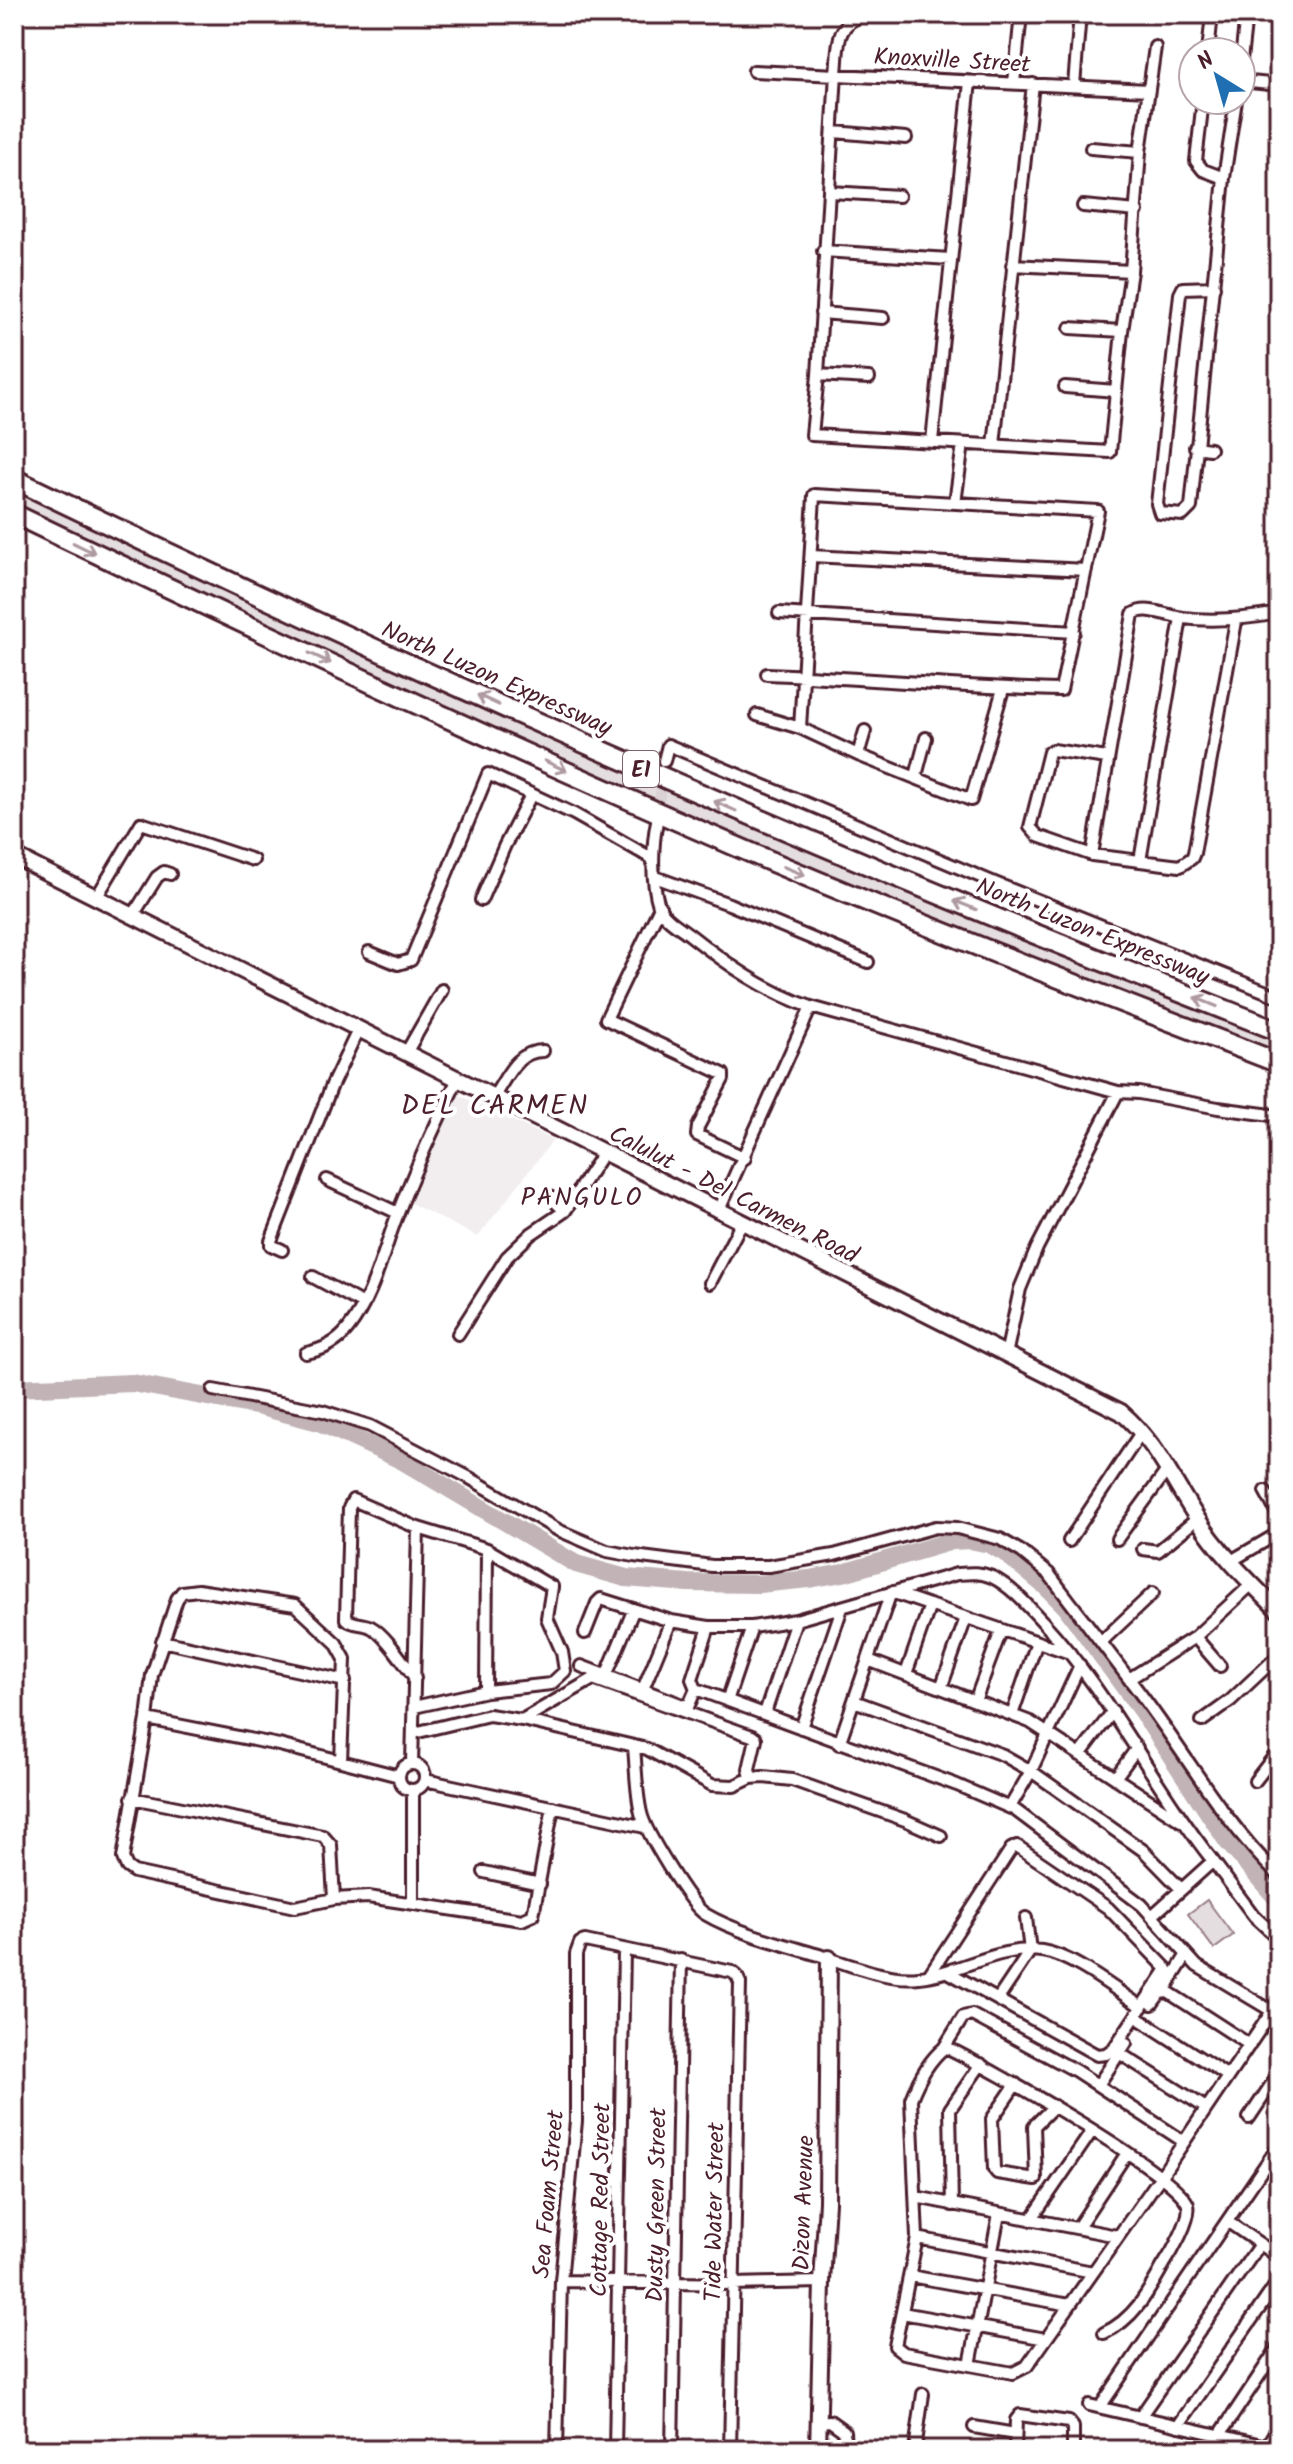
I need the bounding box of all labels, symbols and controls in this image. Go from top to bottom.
north arrow [1177,36,1257,116]
street label: Knoxville Street [873,38,1032,85]
text: N [1190,44,1223,80]
one-way arrow [72,541,96,556]
street label: North Luzon Expressway [375,611,619,748]
one-way arrow [307,651,332,666]
one-way arrow [476,691,500,706]
road number: E1 [623,751,659,787]
one-way arrow [544,759,568,774]
one-way arrow [713,797,738,812]
one-way arrow [781,864,806,879]
street label: North Luzon Expressway [970,868,1216,997]
one-way arrow [953,897,978,912]
one-way arrow [1194,994,1219,1009]
district label: DEL CARMEN [401,1084,589,1129]
street label: Calulut - Del Carmen Road [602,1115,866,1276]
district label: PANGULO [520,1177,644,1219]
street label: Cottage Red Street [580,2102,623,2297]
street label: Dusty Green Street [636,2107,679,2303]
street label: Sea Foam Street [523,2108,576,2280]
street label: Tide Water Street [694,2121,737,2302]
street label: Dizon Avenue [783,2134,826,2272]

